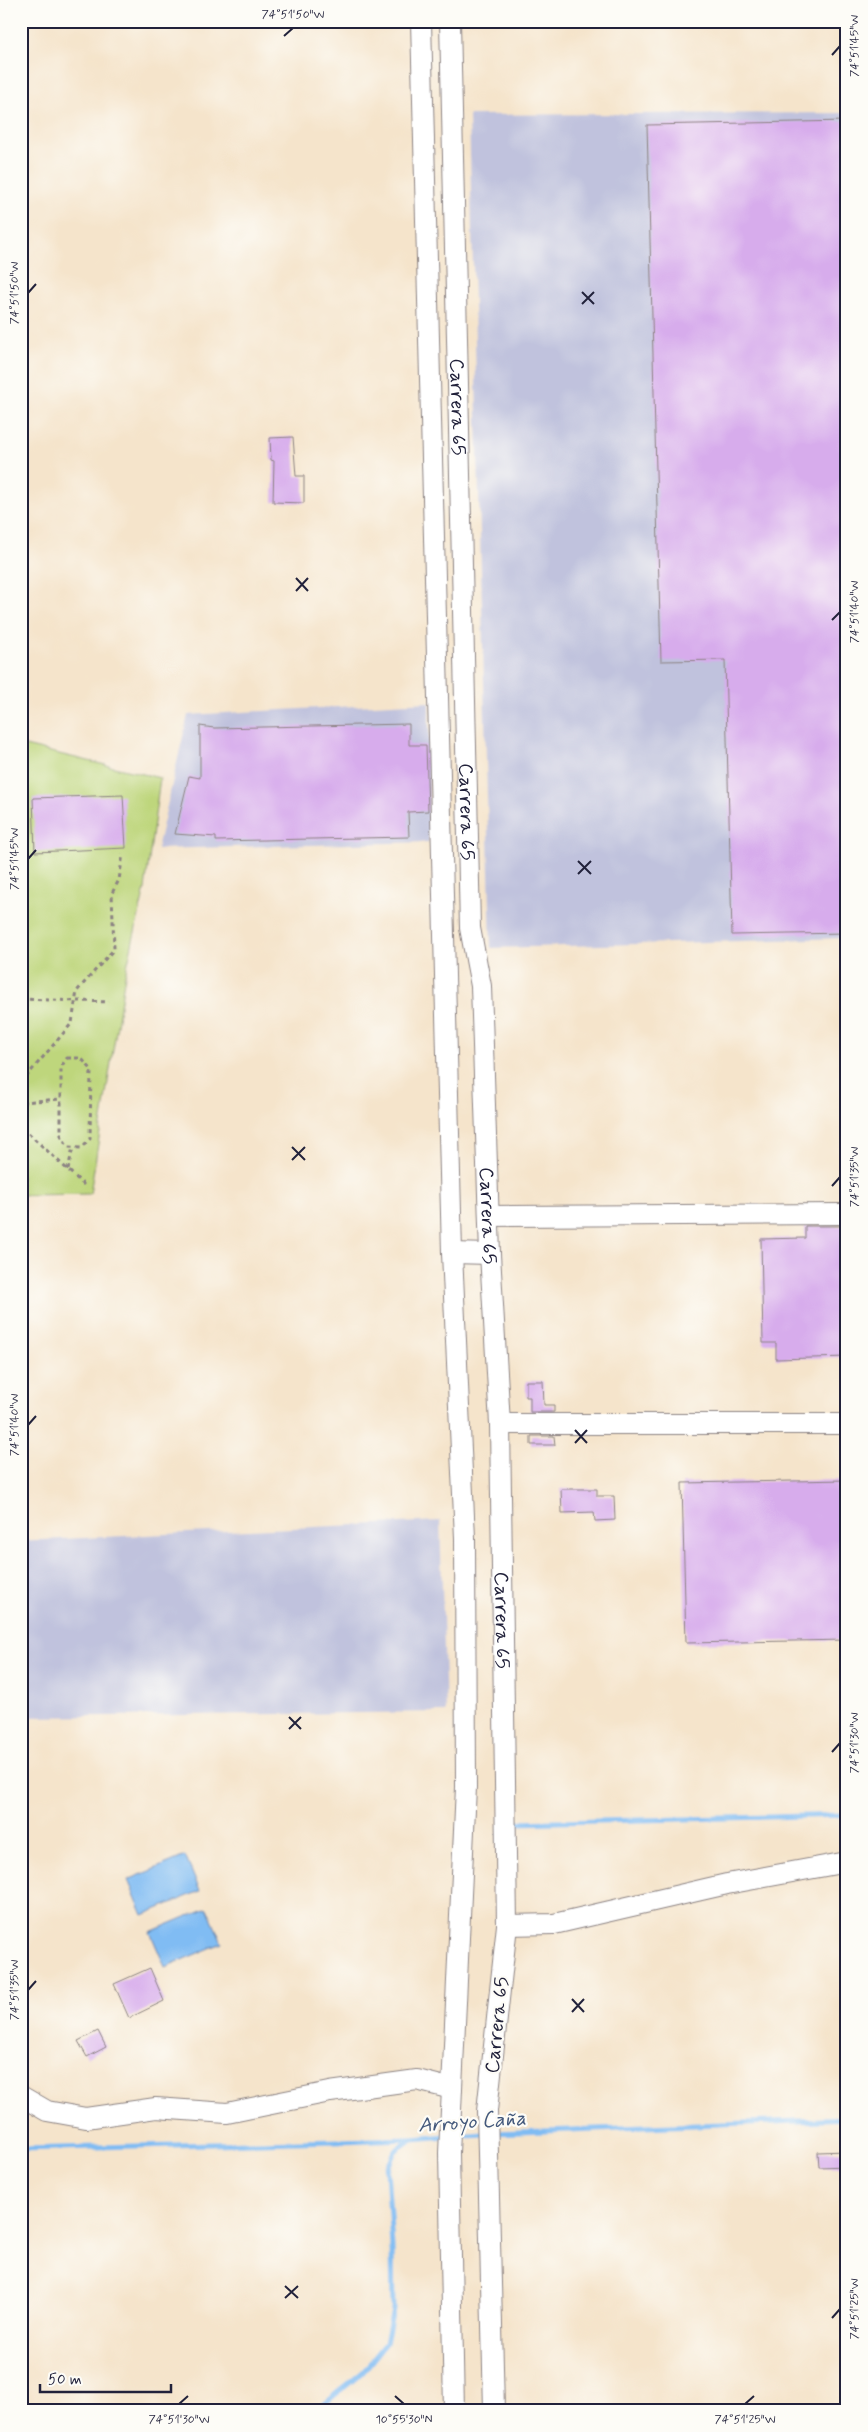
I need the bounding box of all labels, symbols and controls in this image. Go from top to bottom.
text: 74°51'50"W [262,7,325,23]
text: 74°51'45"W [847,15,863,77]
text: 74°51'50"W [7,261,23,324]
street label: Carrera 65 [442,358,472,456]
text: 74°51'40"W [847,581,863,643]
street label: Carrera 65 [451,763,481,861]
text: 74°51'45"W [7,828,23,890]
text: 74°51'35"W [847,1147,863,1207]
street label: Carrera 65 [472,1167,503,1265]
text: 74°51'40"W [7,1394,23,1456]
street label: Carrera 65 [487,1571,515,1669]
text: 74°51'30"W [847,1712,863,1774]
text: 74°51'35"W [7,1960,23,2020]
street label: Carrera 65 [479,1975,516,2075]
water label: Arroyo Caña [417,2104,527,2140]
text: 74°51'25"W [847,2278,863,2340]
scale bar [40,2362,171,2394]
text: 50 m [48,2370,82,2390]
text: 74°51'30"W [148,2412,210,2428]
text: 10°55'30"N [375,2412,433,2428]
text: 74°51'25"W [714,2412,776,2428]

